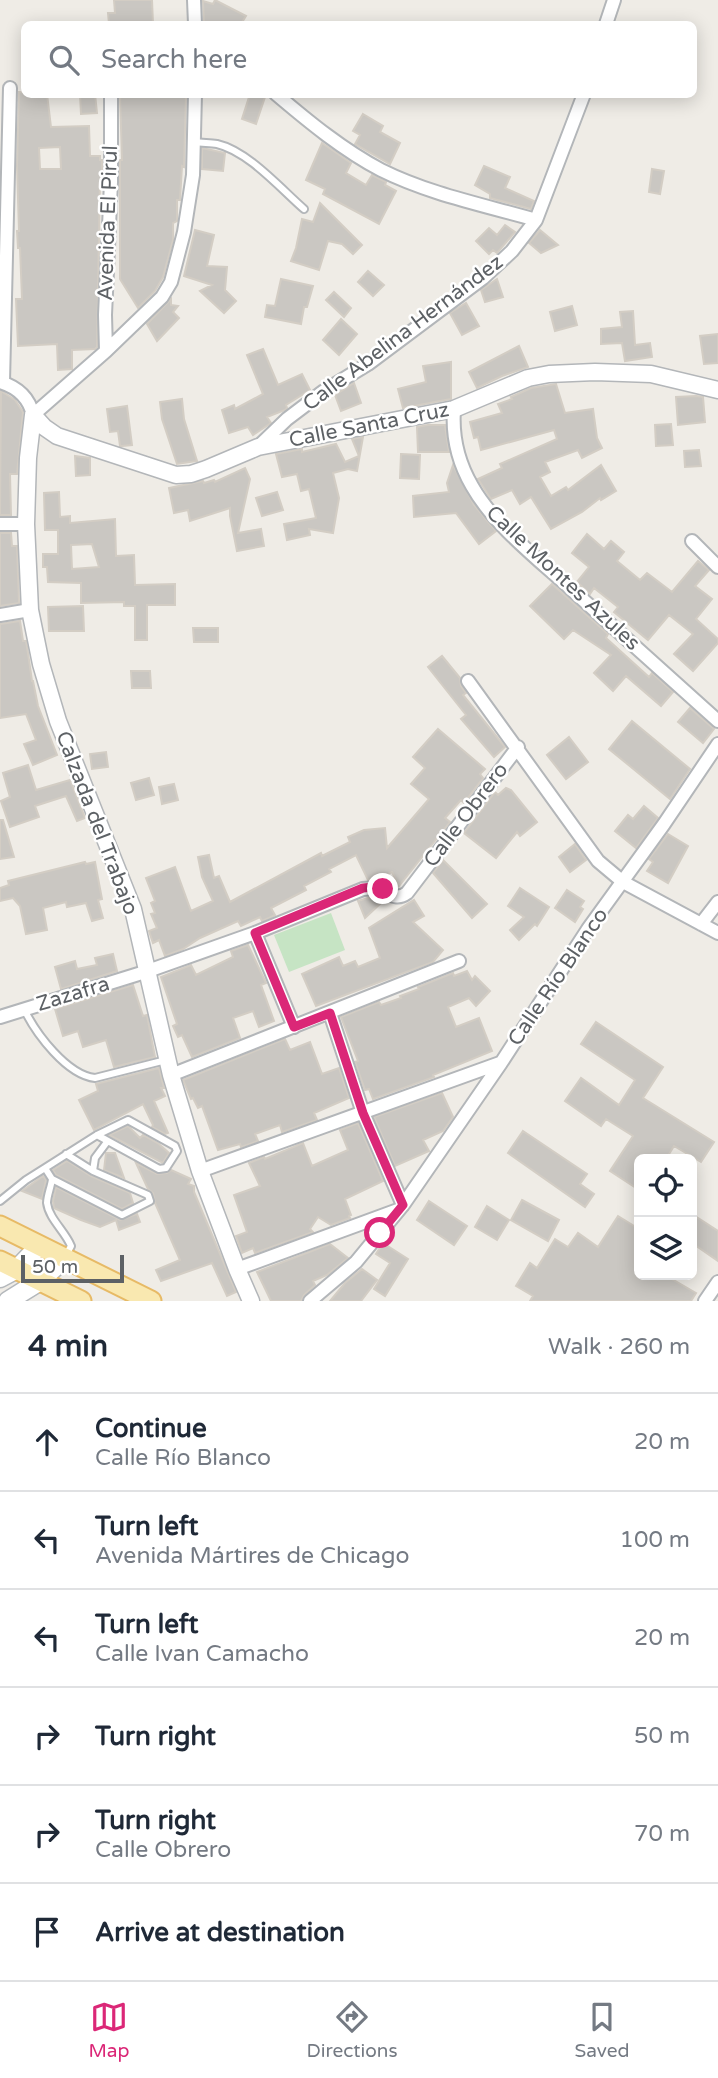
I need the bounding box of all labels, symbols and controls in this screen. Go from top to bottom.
search box [21,21,697,98]
icon: search [45,41,83,79]
text: Search here [101,44,247,75]
street label: Avenida El Pirul [93,145,123,301]
street label: Calle Abelina Hernández [298,250,508,416]
street label: Calle Santa Cruz [287,397,451,453]
street label: Calle Montes Azules [481,500,645,656]
street label: Calzada del Trabajo [50,728,144,918]
street label: Calle Obrero [419,758,513,872]
route end [367,873,398,904]
street label: Calle Río Blanco [503,903,613,1051]
street label: Zazafra [33,971,113,1017]
map controls [634,1154,697,1280]
button: locate [634,1154,697,1217]
route start [364,1217,395,1248]
button: layers [634,1217,697,1280]
scale bar [21,1252,124,1284]
text: 50 m [32,1256,78,1278]
text: 4 min [28,1328,108,1365]
text: Walk · 260 m [548,1333,690,1361]
text: Continue [95,1413,207,1444]
icon: ahead [28,1423,66,1461]
text: 20 m [634,1428,690,1456]
text: Calle Río Blanco [95,1444,271,1472]
text: Turn left [95,1511,198,1542]
icon: left [28,1521,66,1559]
text: 100 m [620,1526,690,1554]
text: Avenida Mártires de Chicago [95,1542,409,1570]
text: Turn left [95,1609,198,1640]
icon: left [28,1619,66,1657]
text: 20 m [634,1624,690,1652]
text: Calle Ivan Camacho [95,1640,309,1668]
icon: right [28,1717,66,1755]
text: Turn right [95,1721,216,1752]
text: 50 m [634,1722,690,1750]
text: Turn right [95,1805,216,1836]
icon: right [28,1815,66,1853]
text: 70 m [634,1820,690,1848]
text: Calle Obrero [95,1836,231,1864]
icon: arrive [28,1913,66,1951]
text: Arrive at destination [95,1917,345,1948]
tab: Map [89,1998,130,2062]
tab: Directions [307,1998,398,2062]
tab: Saved [575,1998,629,2062]

